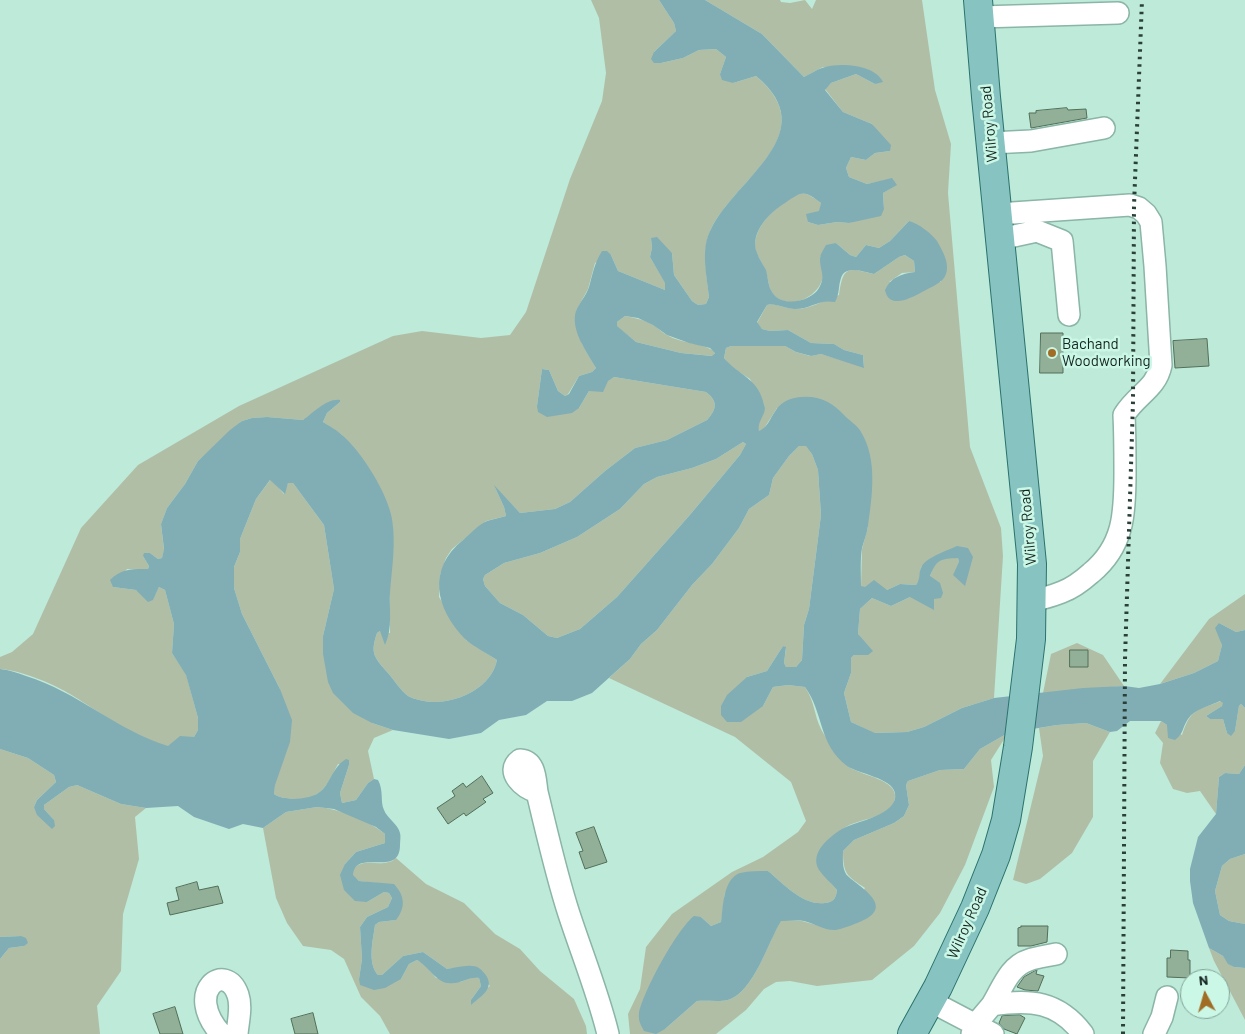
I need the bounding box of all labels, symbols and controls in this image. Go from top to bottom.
street label: Wilroy Road [977,85,1001,163]
place label: Bachand Woodworking [1062,335,1151,370]
marker: Bachand Woodworking [1046,347,1058,359]
street label: Wilroy Road [1016,488,1040,566]
street label: Wilroy Road [943,884,991,962]
north arrow [1180,969,1230,1019]
text: N [1198,971,1209,989]

